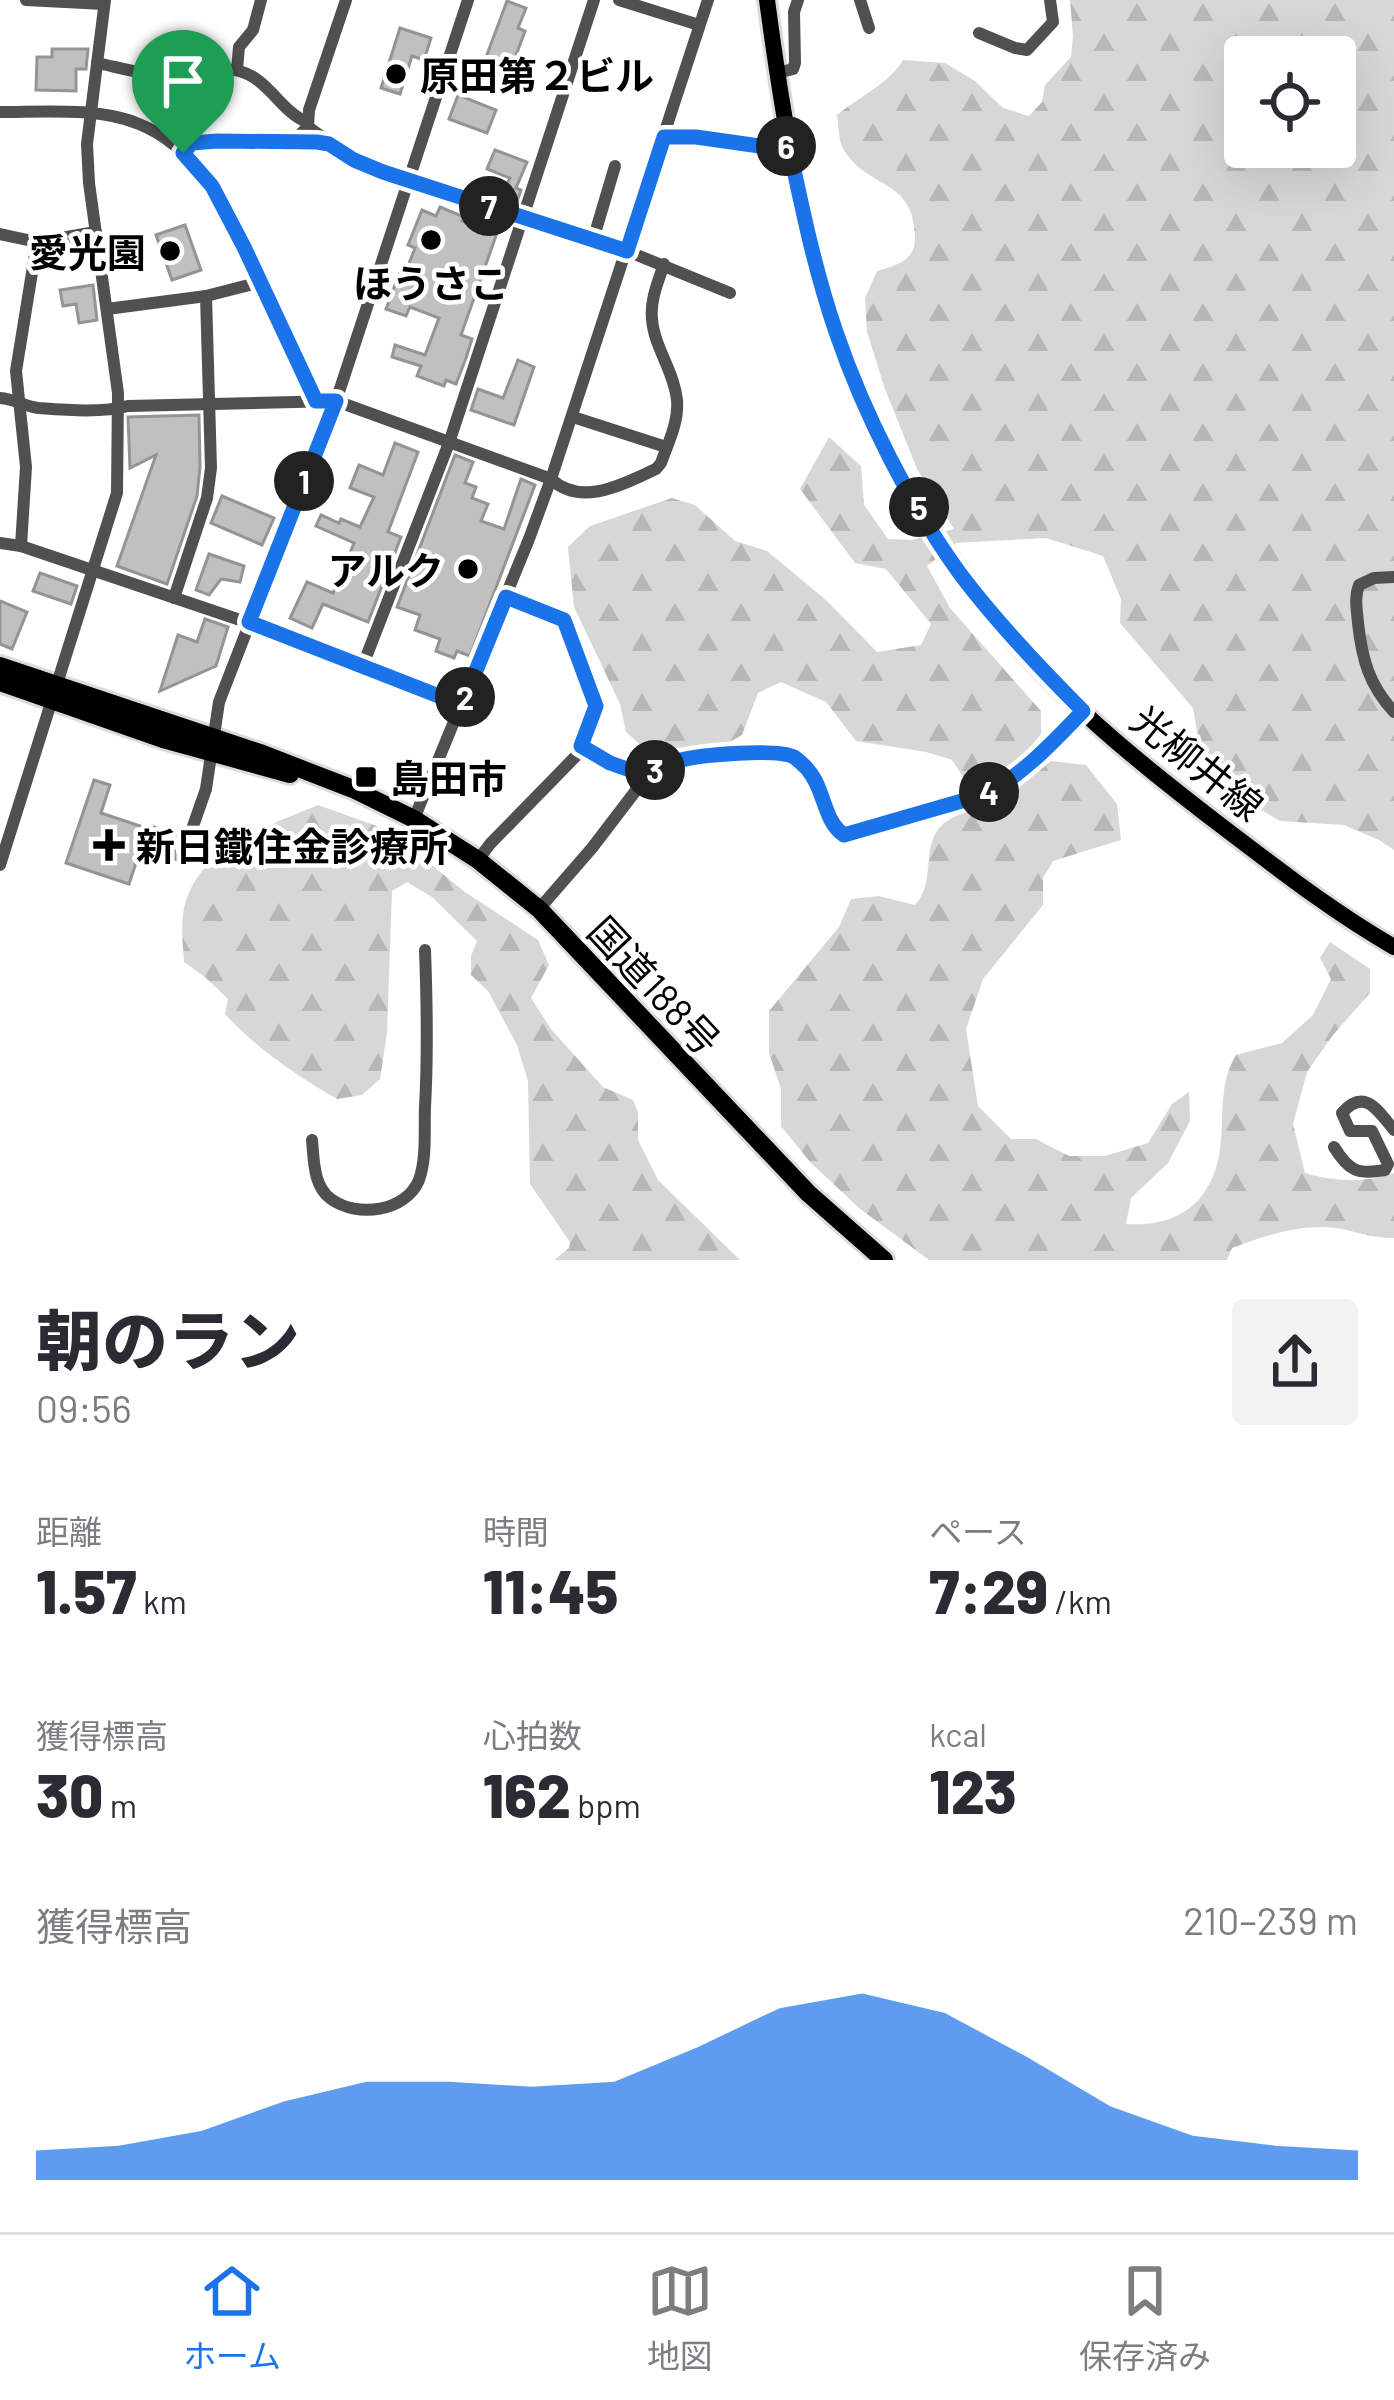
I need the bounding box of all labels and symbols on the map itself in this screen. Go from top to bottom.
pin [132,30,234,153]
place label: 原田第２ビル [420,51,654,98]
marker: 原田第２ビル [383,61,409,87]
pin: 6 [756,116,816,176]
pin: 7 [459,176,519,236]
marker: ほうさこ [418,227,444,253]
place label: 愛光園 [29,228,146,275]
marker: 愛光園 [157,238,183,264]
place label: ほうさこ [353,259,509,306]
pin: 1 [274,451,334,511]
pin: 5 [889,477,949,537]
place label: アルク [327,546,444,593]
marker: アルク [455,556,481,582]
pin: 2 [435,667,495,727]
street label: 光柳井線 [1123,695,1273,829]
pin: 3 [625,740,685,800]
place label: 島田市 [390,754,507,801]
pin: 4 [959,762,1019,822]
marker: 島田市 [353,764,379,790]
place label: 新日鐵住金診療所 [136,822,448,869]
marker: 新日鐵住金診療所 [93,829,125,861]
street label: 国道188号 [579,906,731,1064]

